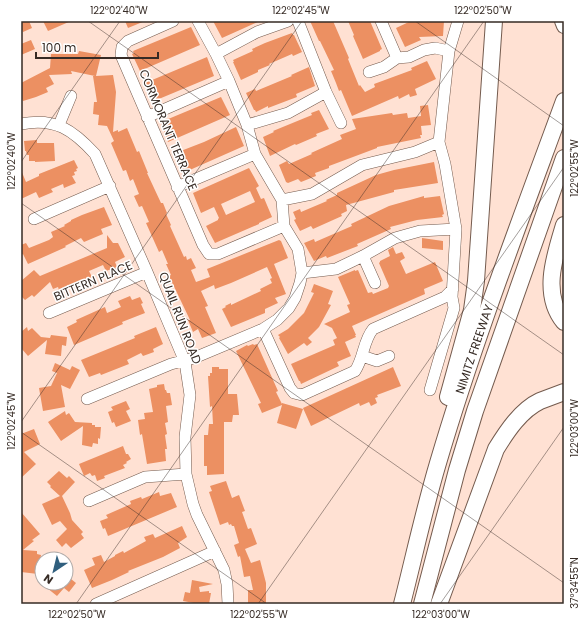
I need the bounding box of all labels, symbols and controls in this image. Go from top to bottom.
text: 122°02'40"W [90,3,148,18]
text: 122°02'45"W [272,3,330,18]
text: 122°02'50"W [454,3,512,18]
scale bar [36,34,158,60]
text: 100 m [42,39,76,56]
street label: CORMORANT TERRACE [135,67,202,193]
text: 122°02'40"W [4,132,19,190]
text: 122°02'55"W [567,139,582,197]
street label: BITTERN PLACE [51,256,135,305]
street label: QUAIL RUN ROAD [155,269,206,366]
street label: NIMITZ FREEWAY [451,302,497,396]
text: 122°02'45"W [4,392,19,450]
text: 122°03'00"W [567,399,582,457]
north arrow [34,551,74,591]
text: 37°34'55"N [567,557,582,609]
text: N [40,570,56,588]
text: 122°02'50"W [48,607,106,622]
text: 122°02'55"W [230,607,288,622]
text: 122°03'00"W [412,607,470,622]

